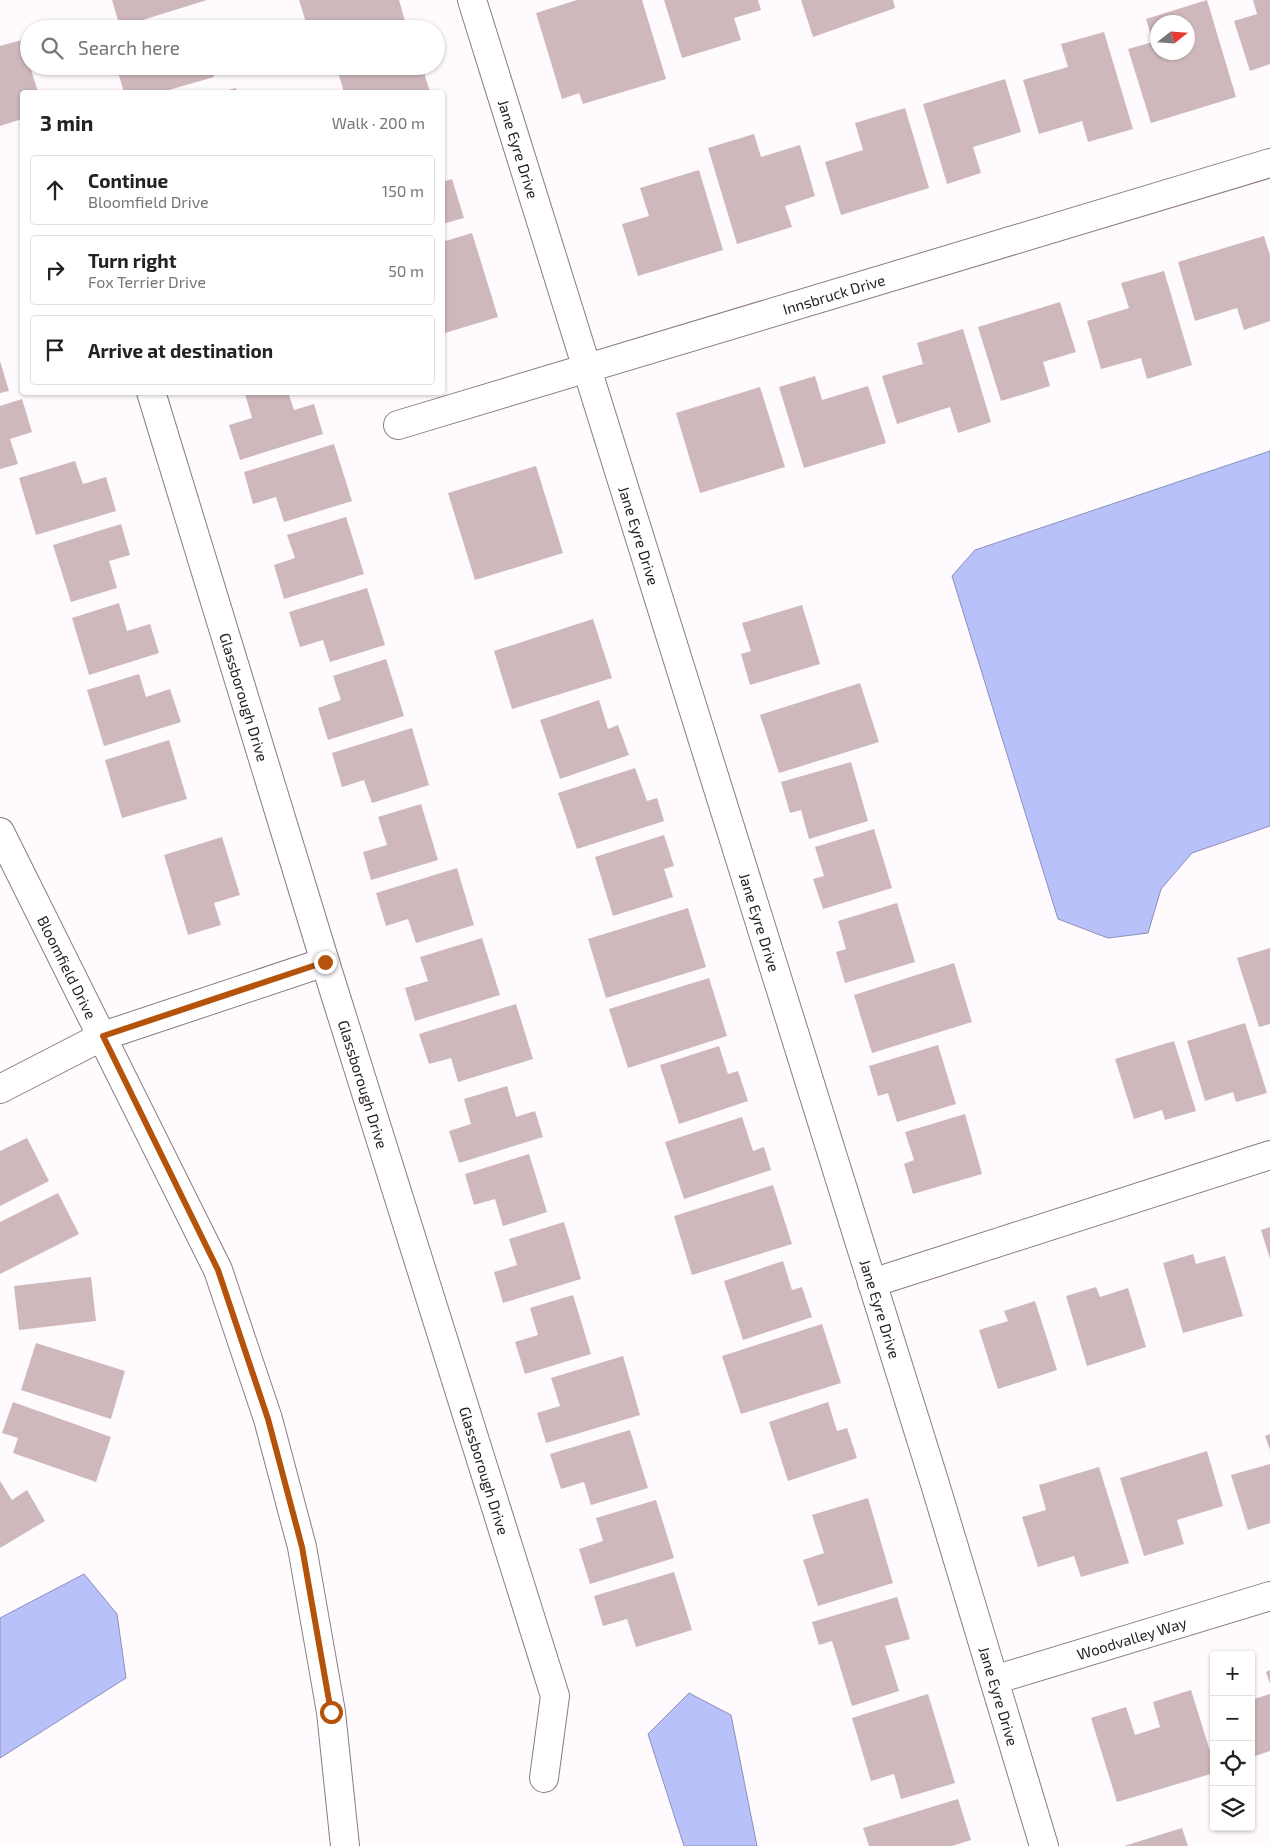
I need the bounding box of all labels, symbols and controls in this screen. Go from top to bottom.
north arrow [1150,15,1195,60]
search box [20,20,445,75]
icon: search [38,34,66,62]
text: Search here [78,36,180,59]
street label: Jane Eyre Drive [495,97,542,201]
text: 3 min [40,110,93,135]
text: Walk · 200 m [332,113,425,132]
text: Continue [88,169,168,192]
icon: ahead [41,176,69,204]
text: 150 m [382,181,424,200]
text: Bloomfield Drive [88,192,209,211]
text: Turn right [88,249,176,272]
icon: right [41,256,69,284]
text: 50 m [388,261,424,280]
street label: Innsbruck Drive [780,270,887,318]
text: Fox Terrier Drive [88,272,206,291]
icon: arrive [41,336,69,364]
text: Arrive at destination [88,339,273,362]
street label: Jane Eyre Drive [615,484,663,587]
street label: Glassborough Drive [216,631,272,764]
street label: Jane Eyre Drive [736,870,784,974]
street label: Bloomfield Drive [34,912,101,1022]
route end [314,951,337,974]
street label: Glassborough Drive [335,1018,392,1151]
street label: Jane Eyre Drive [856,1257,904,1361]
street label: Glassborough Drive [456,1404,513,1537]
street label: Woodvalley Way [1075,1613,1189,1663]
street label: Jane Eyre Drive [975,1644,1022,1748]
map controls [1210,1651,1255,1831]
button: + [1210,1651,1255,1696]
button: − [1210,1696,1255,1741]
route start [320,1701,343,1724]
button: locate [1210,1741,1255,1786]
button: layers [1210,1786,1255,1831]

